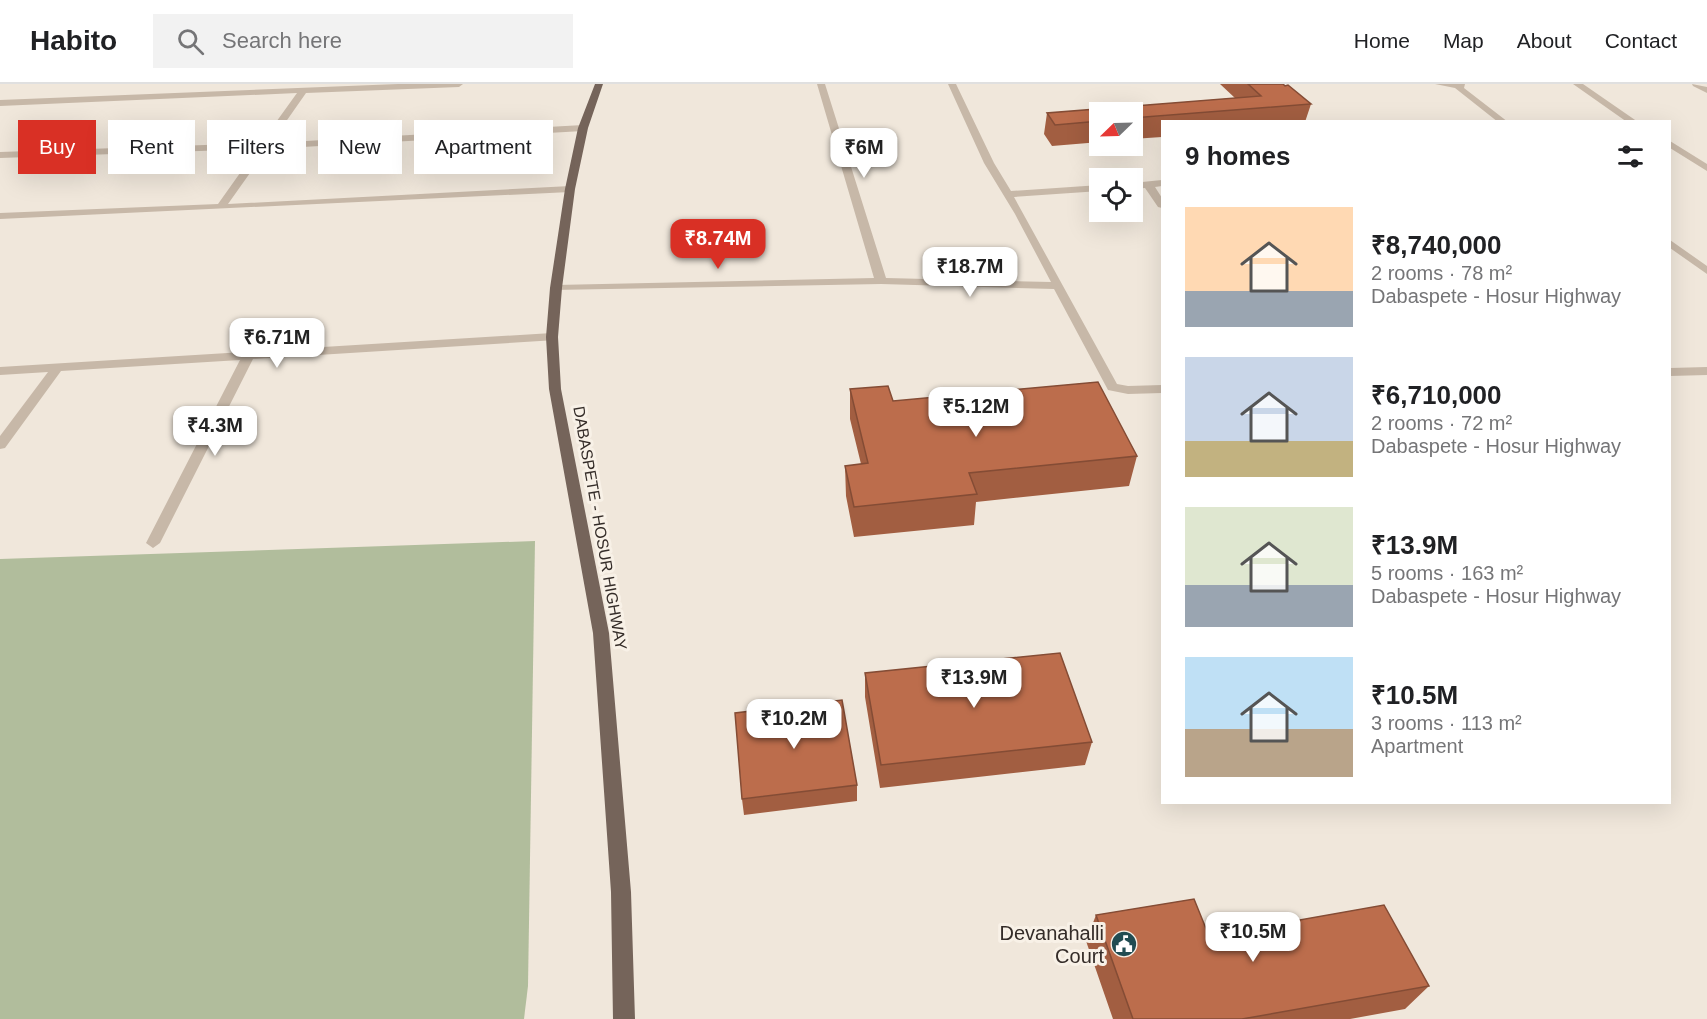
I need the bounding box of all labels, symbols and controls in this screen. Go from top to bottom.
search box [153,14,573,68]
text: Habito [30,25,117,56]
icon: search [174,25,207,58]
text: Search here [222,28,342,53]
text: Home [1354,29,1410,52]
text: Map [1443,29,1484,52]
text: About [1517,29,1572,52]
text: Contact [1605,29,1677,52]
north arrow [1089,102,1143,156]
map controls [1089,102,1143,222]
chip: Buy [18,120,96,174]
chip: Rent [108,120,195,174]
chip: Filters [207,120,306,174]
chip: New [318,120,402,174]
chip: Apartment [414,120,553,174]
pin: ₹6M [835,128,893,179]
text: ₹6M [844,136,884,158]
icon: filters [1614,140,1647,173]
text: 9 homes [1185,141,1291,171]
button: locate [1089,168,1143,222]
pin: ₹8.74M [669,219,767,270]
text: ₹8.74M [684,227,752,249]
text: ₹8,740,000 [1371,230,1502,260]
icon: home [1233,231,1305,303]
pin: ₹18.7M [921,247,1019,298]
text: ₹18.7M [936,255,1004,277]
text: 2 rooms · 78 m² [1371,262,1512,284]
text: Dabaspete - Hosur Highway [1371,285,1621,307]
pin: ₹6.71M [228,318,326,369]
text: ₹6.71M [243,326,311,348]
text: ₹6,710,000 [1371,380,1502,410]
icon: home [1233,381,1305,453]
pin: ₹5.12M [927,387,1025,438]
text: ₹5.12M [942,395,1010,417]
street label: DABASPETE - HOSUR HIGHWAY [570,405,630,651]
pin: ₹4.3M [173,406,257,457]
text: 2 rooms · 72 m² [1371,412,1512,434]
text: ₹4.3M [187,414,243,436]
text: Dabaspete - Hosur Highway [1371,435,1621,457]
text: ₹13.9M [1371,530,1458,560]
icon: home [1233,531,1305,603]
text: 5 rooms · 163 m² [1371,562,1523,584]
text: Dabaspete - Hosur Highway [1371,585,1621,607]
pin: ₹13.9M [925,658,1023,709]
text: ₹13.9M [940,666,1008,688]
text: ₹10.5M [1371,680,1458,710]
icon: home [1233,681,1305,753]
pin: ₹10.2M [745,699,843,750]
text: ₹10.2M [760,707,828,729]
text: 3 rooms · 113 m² [1371,712,1522,734]
text: Apartment [1371,735,1463,757]
pin: ₹10.5M [1204,912,1302,963]
text: ₹10.5M [1219,920,1287,942]
place label: Devanahalli Court [999,922,1104,967]
public building icon: Devanahalli Court [1109,929,1139,959]

